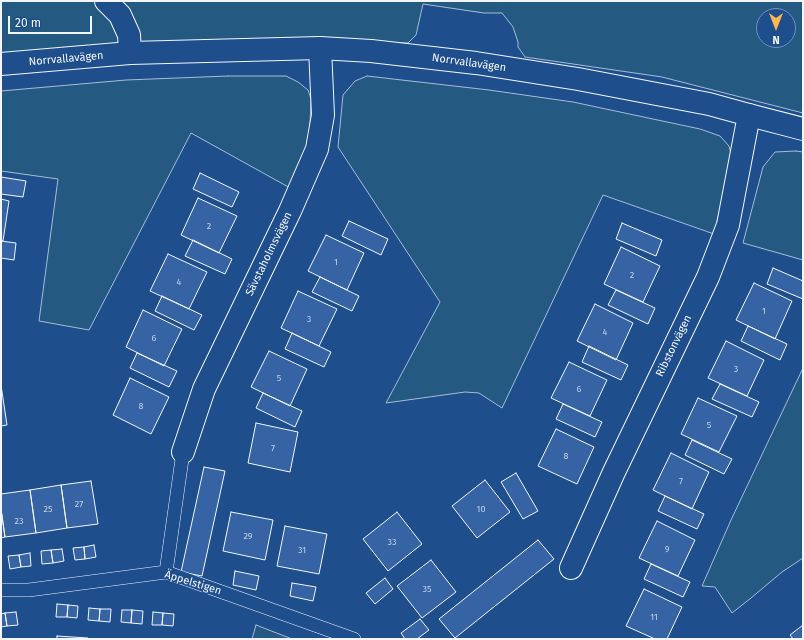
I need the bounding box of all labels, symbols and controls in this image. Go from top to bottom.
scale bar [10,8,94,34]
north arrow [756,8,796,48]
text: 20 m [15,16,41,30]
text: N [772,33,780,46]
street label: Norrvallavägen [28,49,104,69]
street label: Norrvallavägen [431,51,507,75]
street label: Sävstaholmsvägen [243,210,295,298]
house number: 2 [207,221,211,231]
house number: 1 [334,257,338,267]
house number: 2 [630,270,634,280]
house number: 4 [177,277,181,287]
house number: 1 [762,306,766,316]
street label: Ribstonvägen [653,313,695,379]
house number: 3 [307,314,311,324]
house number: 4 [603,327,607,337]
house number: 6 [152,333,156,343]
house number: 3 [734,364,738,374]
house number: 5 [277,373,281,383]
house number: 6 [577,384,581,394]
house number: 8 [139,401,143,411]
house number: 5 [707,420,711,430]
house number: 7 [271,443,275,453]
house number: 8 [564,451,568,461]
house number: 7 [679,476,683,486]
house number: 27 [75,499,83,509]
house number: 25 [44,504,52,514]
house number: 10 [477,504,485,514]
house number: 23 [15,516,23,526]
house number: 29 [243,531,253,541]
house number: 33 [388,537,396,547]
house number: 9 [665,544,669,554]
house number: 31 [298,545,306,555]
street label: Äppelstigen [163,568,223,598]
house number: 35 [423,584,431,594]
house number: 11 [650,612,658,622]

